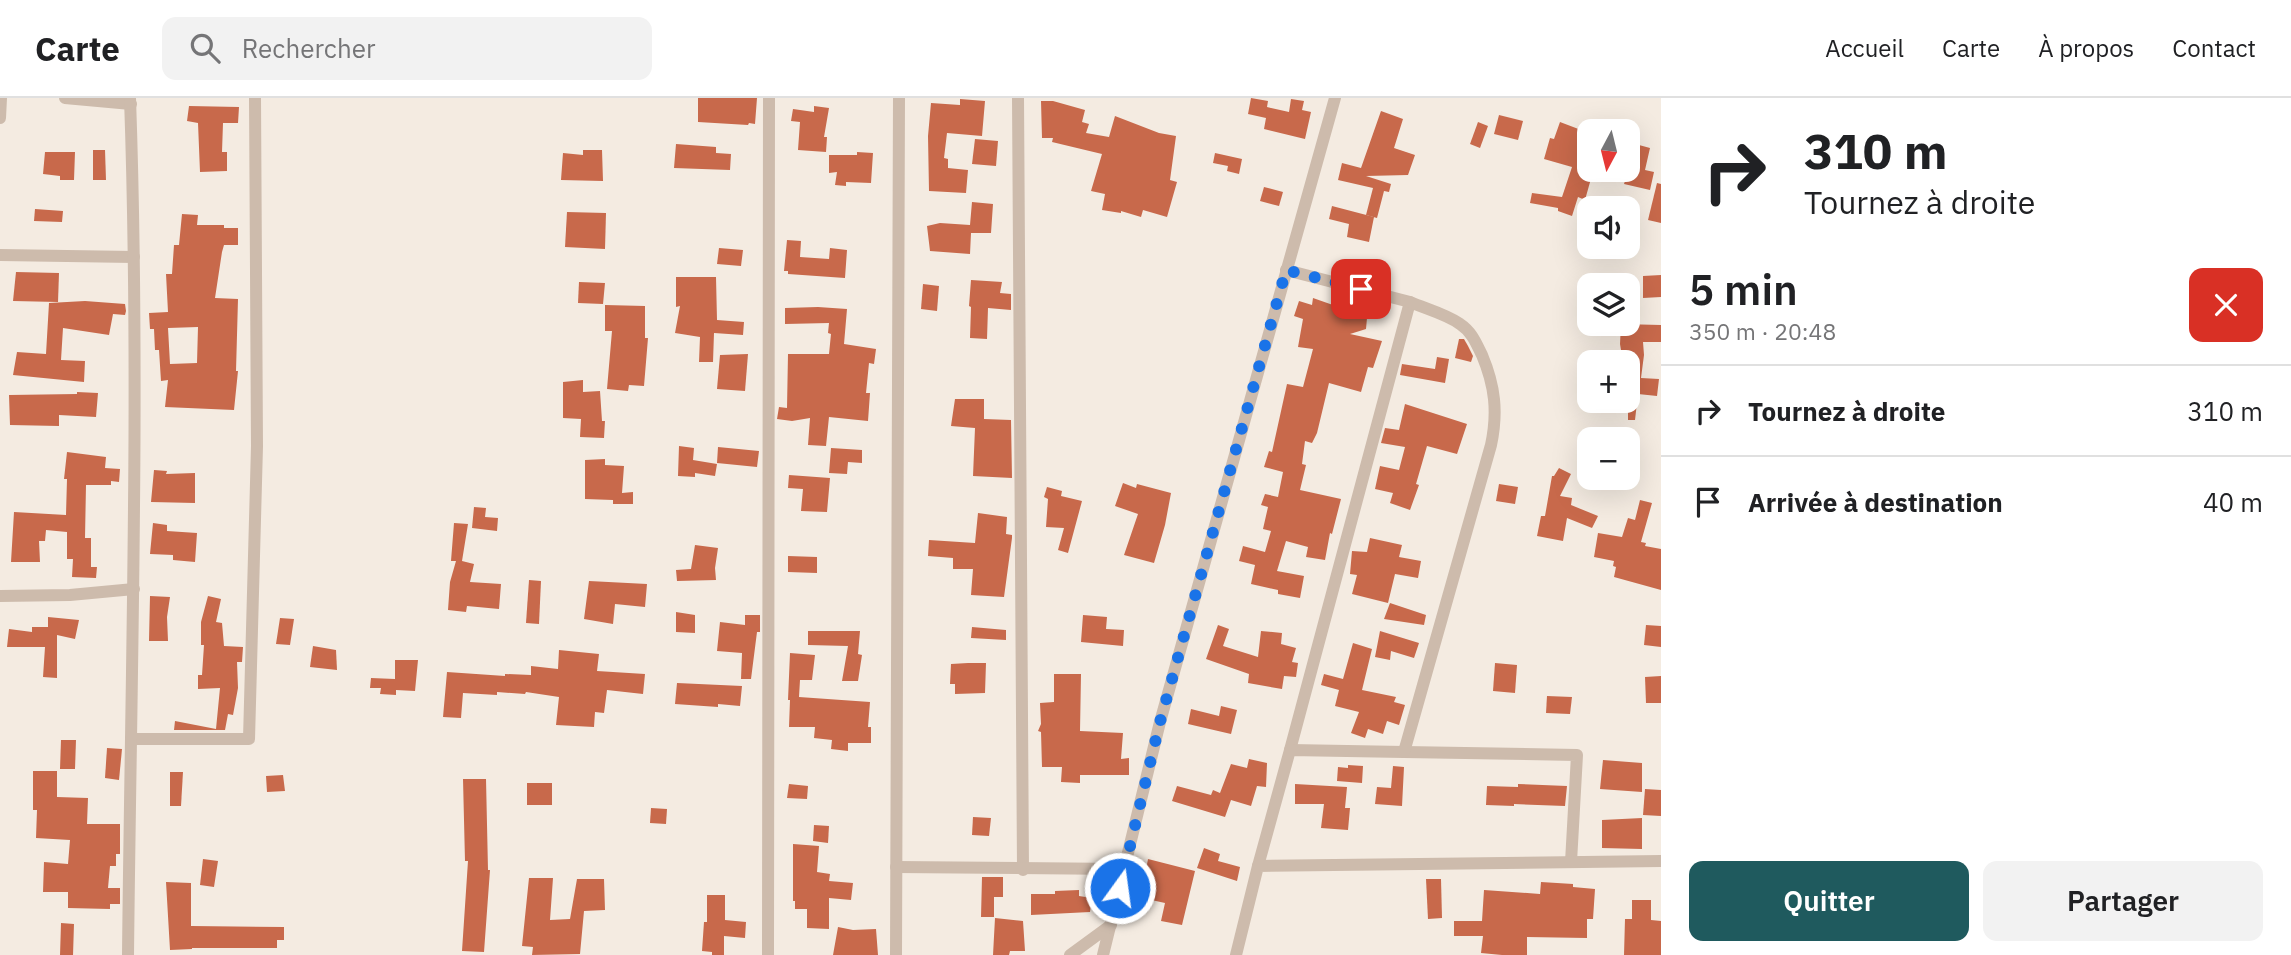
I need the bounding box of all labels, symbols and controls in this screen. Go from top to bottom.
search box [162,17,652,80]
text: Carte [35,27,120,70]
icon: search [186,29,224,67]
text: Rechercher [242,31,376,65]
text: Accueil [1825,32,1904,64]
text: Carte [1942,32,2000,64]
text: À propos [2038,32,2134,64]
text: Contact [2172,32,2256,64]
north arrow [1577,119,1640,182]
map controls [1577,119,1640,490]
text: 310 m [1804,119,1948,182]
icon: right [1689,126,1780,217]
text: Tournez à droite [1804,181,2035,223]
button: sound [1577,196,1640,259]
pin [1331,259,1391,319]
text: 5 min [1689,262,1798,317]
button: close [2189,268,2263,342]
icon: arrive [1342,270,1380,308]
button: layers [1577,273,1640,336]
text: 350 m · 20:48 [1689,316,1836,346]
button: + [1577,350,1640,413]
icon: right [1689,392,1727,430]
text: Tournez à droite [1748,394,1945,428]
text: 310 m [2187,394,2263,428]
button: − [1577,427,1640,490]
icon: arrive [1689,483,1727,521]
text: Arrivée à destination [1748,485,2003,519]
text: 40 m [2203,485,2263,519]
position arrow [1083,851,1157,925]
button: Quitter [1689,861,1969,941]
button: Partager [1983,861,2263,941]

